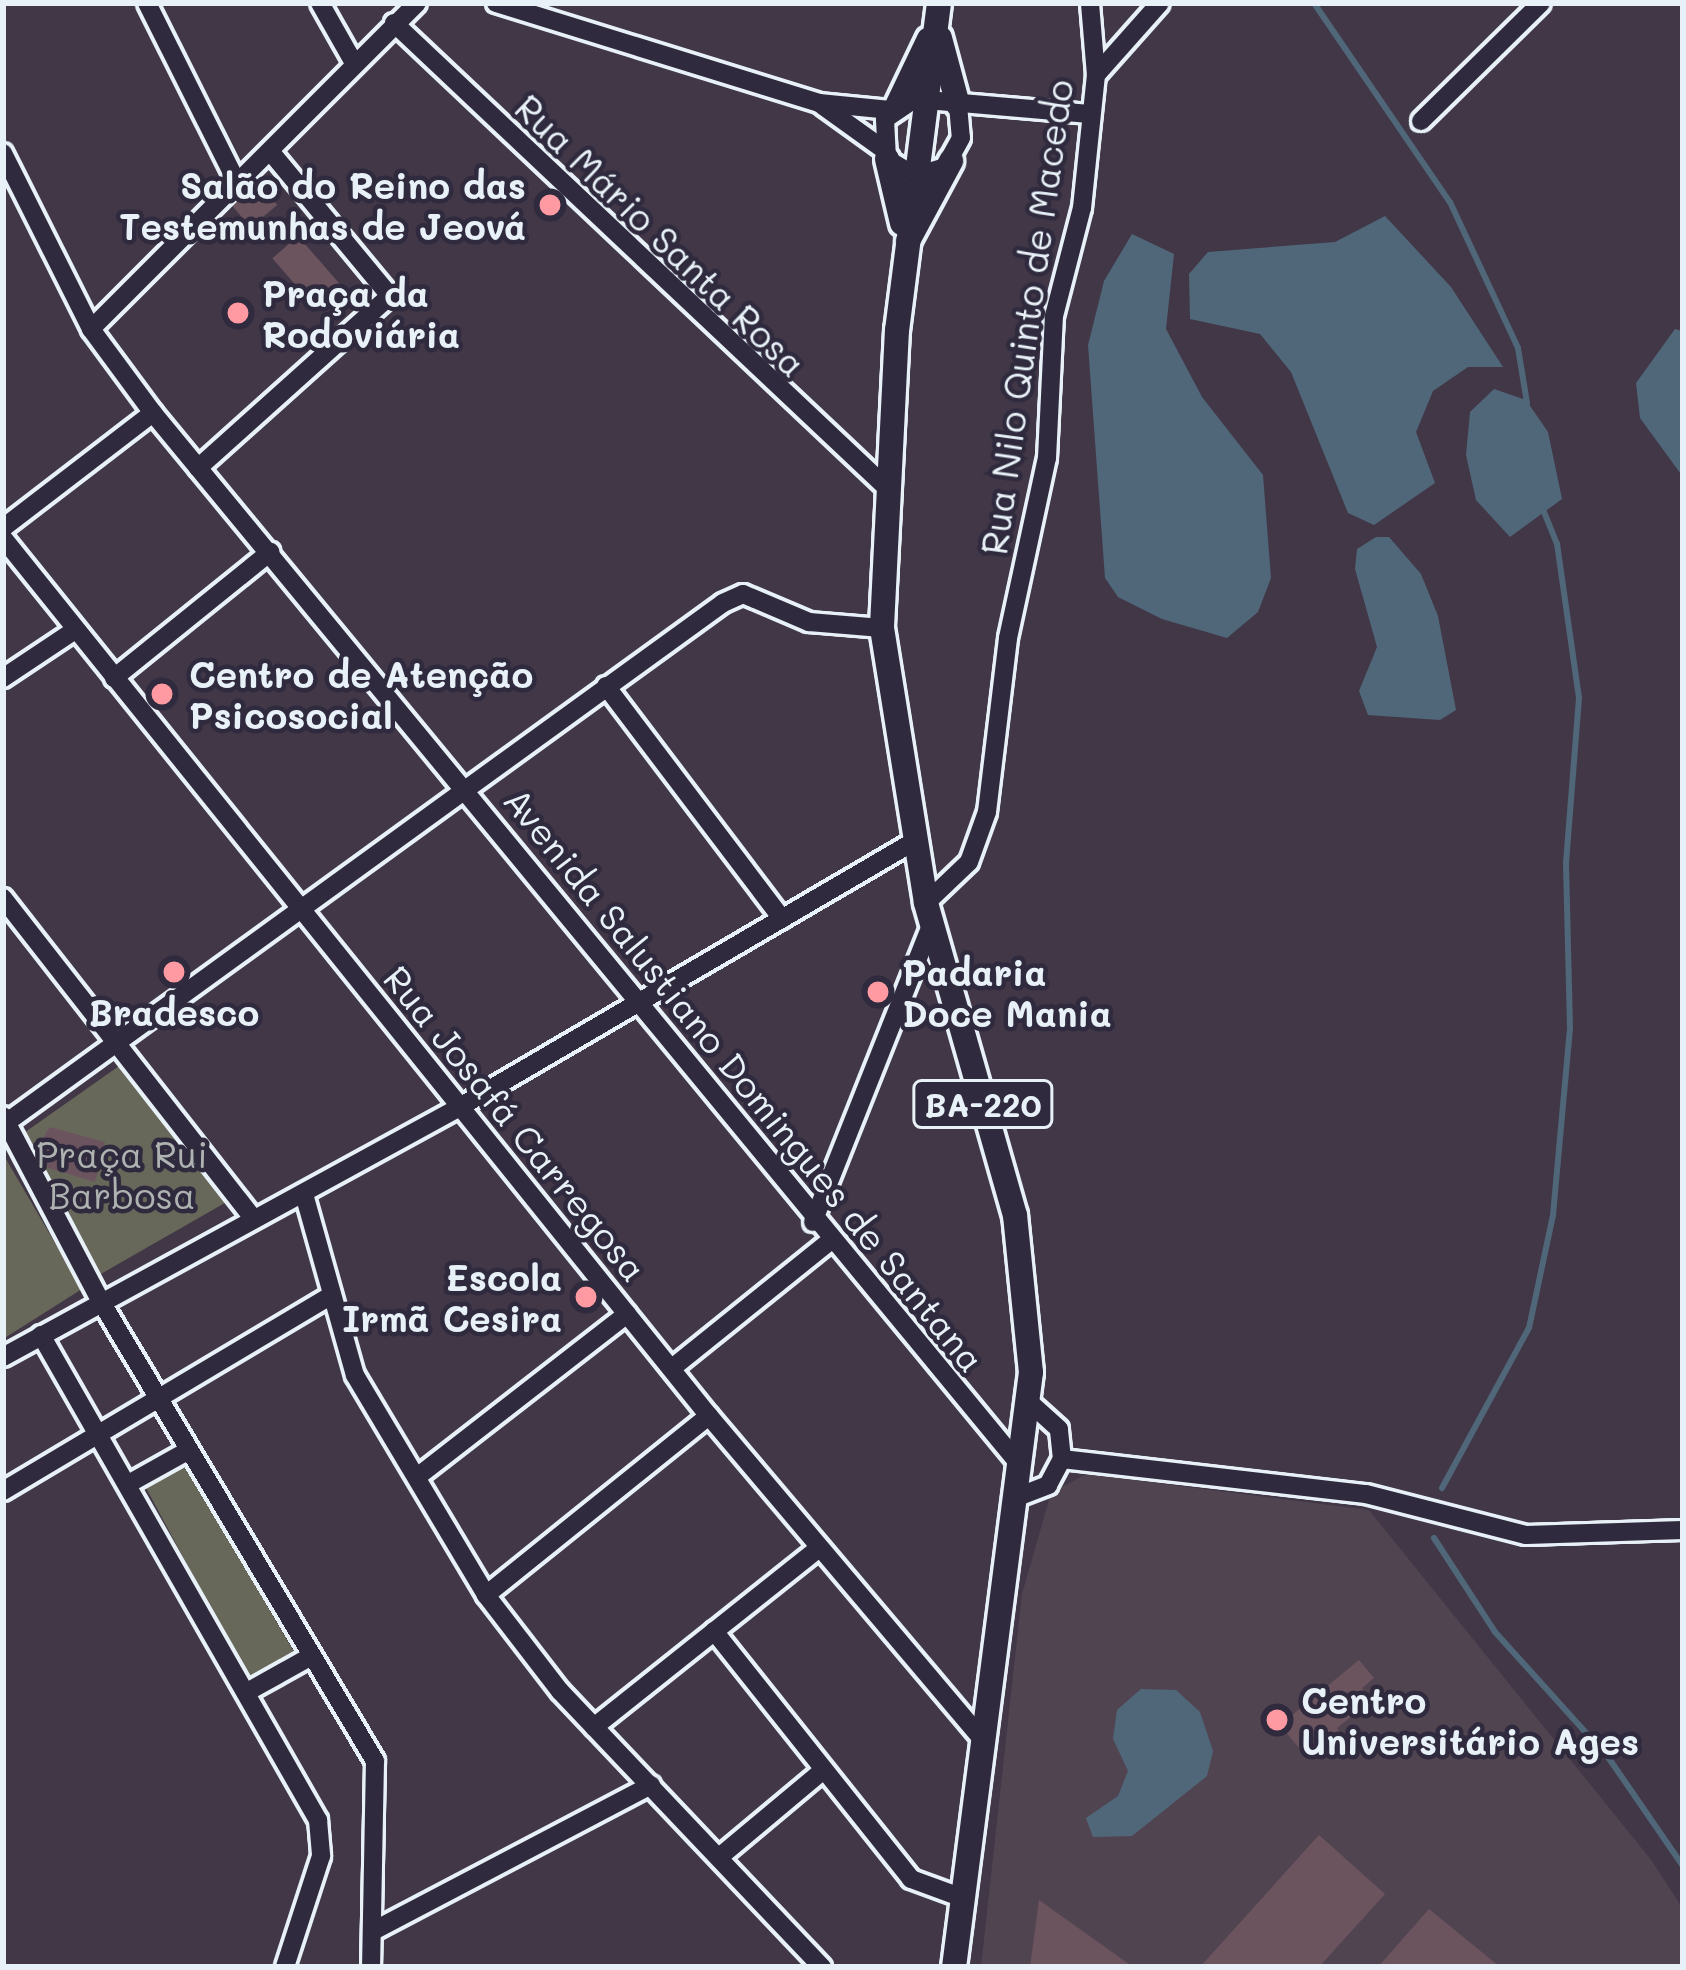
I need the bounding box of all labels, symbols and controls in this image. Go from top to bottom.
street label: Rua Nilo Quinto de Macedo [971,77,1081,557]
street label: Rua Mário Santa Rosa [507,85,815,385]
place label: Salão do Reino das Testemunhas de Jeová [119,162,526,247]
marker: Salão do Reino das Testemunhas de Jeová [537,192,563,218]
place label: Praça da Rodoviária [262,270,460,355]
marker: Praça da Rodoviária [225,300,251,326]
place label: Centro de Atenção Psicosocial [189,651,533,736]
marker: Centro de Atenção Psicosocial [146,678,178,710]
street label: Avenida Salustiano Domingues de Santana [496,778,994,1380]
place label: Padaria Doce Mania [902,949,1112,1034]
street label: Rua Josafá Carregosa [376,957,656,1289]
marker: Bradesco [161,959,187,985]
marker: Padaria Doce Mania [865,979,891,1005]
place label: Bradesco [89,990,259,1034]
road number: BA-220 [911,1077,1055,1131]
park label: Praça Rui Barbosa [36,1131,208,1216]
place label: Escola Irmã Cesira [342,1254,562,1339]
marker: Escola Irmã Cesira [573,1284,599,1310]
place label: Centro Universitário Ages [1301,1677,1639,1762]
marker: Centro Universitário Ages [1264,1707,1290,1733]

